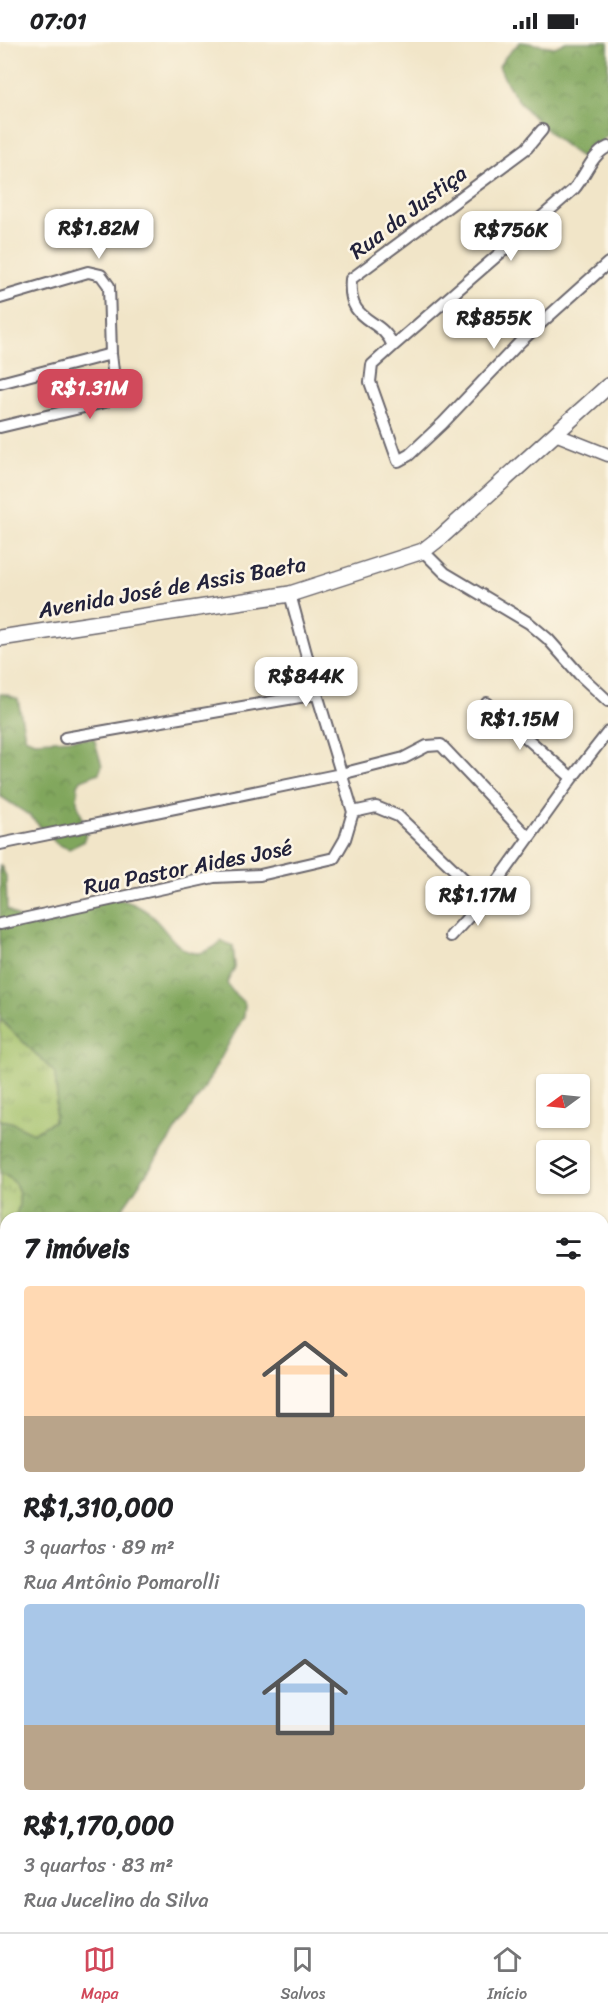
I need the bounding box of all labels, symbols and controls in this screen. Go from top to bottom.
text: 07:01 [30,2,86,41]
street label: Rua da Justiça [341,154,475,270]
pin: R$1.82M [44,209,154,260]
text: R$1.82M [59,211,139,246]
pin: R$756K [462,211,560,262]
text: R$756K [475,213,547,248]
pin: R$855K [445,299,543,350]
text: R$855K [457,301,531,336]
pin: R$1.31M [35,369,145,420]
text: R$1.31M [52,371,128,406]
street label: Avenida José de Assis Baeta [34,544,309,630]
pin: R$844K [257,657,355,708]
text: R$844K [269,659,343,694]
pin: R$1.15M [465,700,575,751]
text: R$1.15M [481,702,559,737]
street label: Rua Pastor Aides José [80,828,296,906]
pin: R$1.17M [423,876,533,927]
text: R$1.17M [439,878,517,913]
north arrow [536,1074,590,1128]
map controls [536,1074,590,1194]
button: layers [536,1140,590,1194]
text: 7 imóveis [24,1225,129,1271]
icon: filters [552,1232,585,1265]
icon: home [251,1325,359,1433]
text: R$1,310,000 [24,1484,174,1530]
text: 3 quartos · 89 m² [24,1530,175,1565]
text: Rua Antônio Pomarolli [24,1565,219,1600]
icon: home [251,1643,359,1751]
text: R$1,170,000 [24,1802,174,1848]
text: 3 quartos · 83 m² [24,1848,173,1883]
text: Rua Jucelino da Silva [24,1883,209,1918]
tab: Mapa [81,1943,119,2008]
tab: Salvos [280,1943,325,2008]
tab: Início [487,1943,527,2008]

